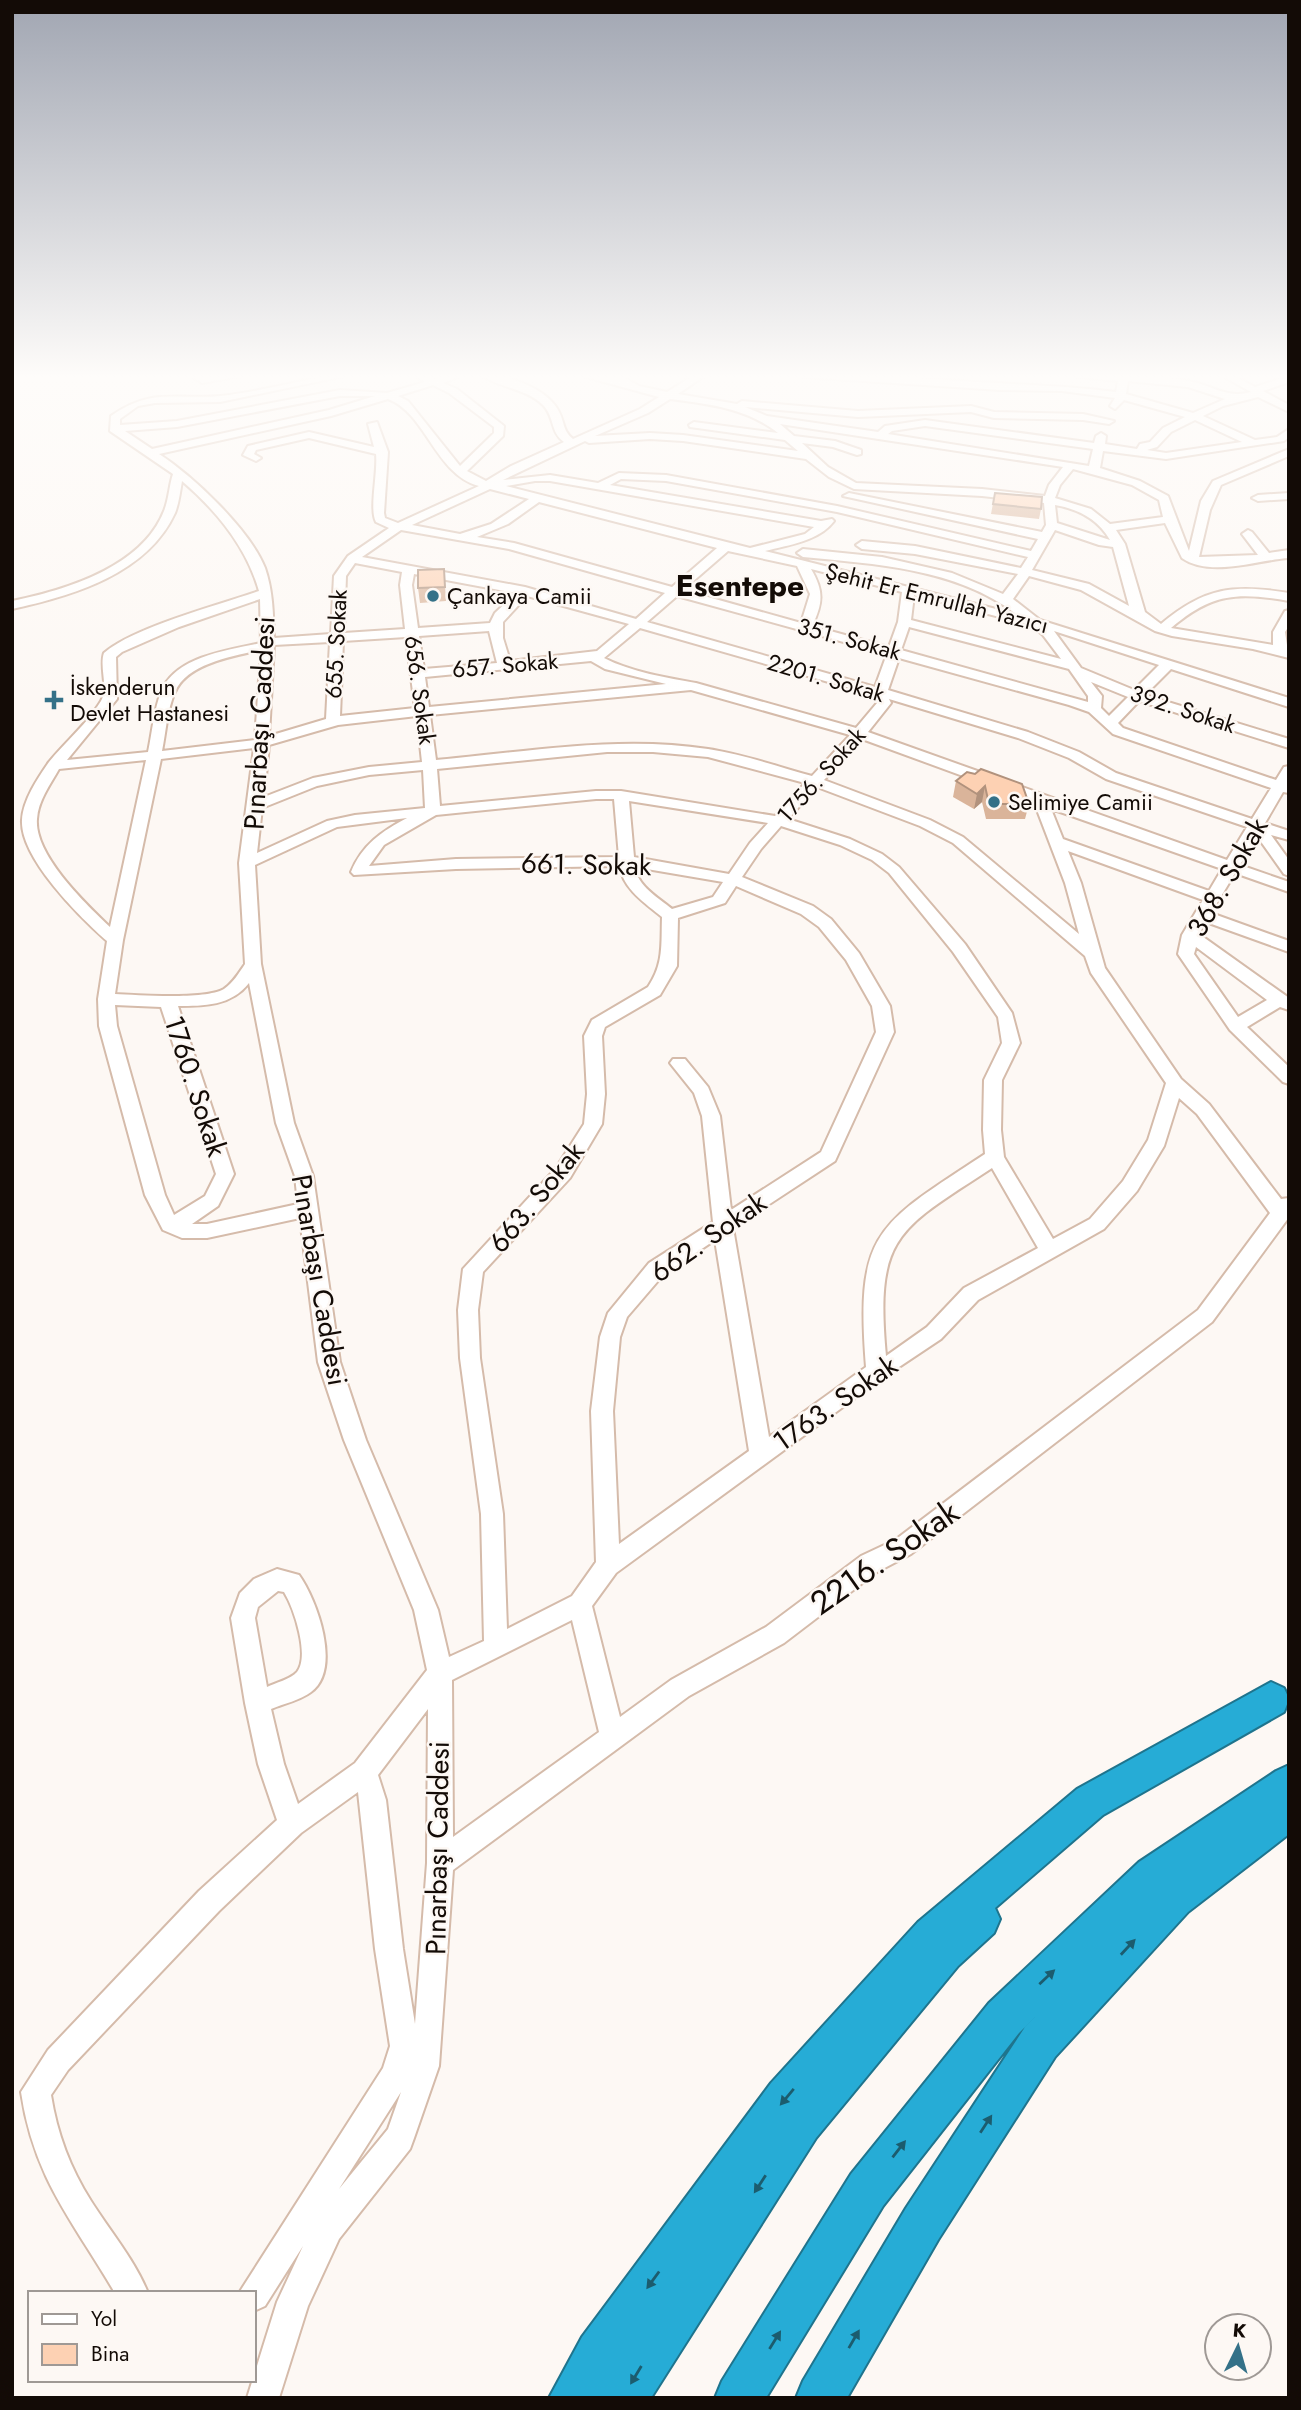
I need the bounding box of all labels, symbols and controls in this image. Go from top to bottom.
street label: Şehit Er Emrullah Yazıcı [822,554,1052,642]
district label: Esentepe [676,564,804,607]
place label: Çankaya Camii [447,579,592,613]
street label: 655. Sokak [316,588,356,700]
marker: Çankaya Camii [425,588,441,604]
street label: 351. Sokak [793,609,906,669]
street label: Pınarbaşı Caddesi [233,615,286,831]
street label: 656. Sokak [396,633,445,748]
street label: 657. Sokak [451,643,560,687]
street label: 2201. Sokak [763,645,889,711]
place label: İskenderun Devlet Hastanesi [70,670,229,730]
street label: 392. Sokak [1126,676,1241,742]
marker: İskenderun Devlet Hastanesi [44,690,64,710]
street label: 1756. Sokak [769,719,874,831]
place label: Selimiye Camii [1008,785,1153,819]
marker: Selimiye Camii [986,794,1002,810]
street label: 368. Sokak [1177,809,1278,945]
street label: 661. Sokak [520,843,652,886]
street label: 1760. Sokak [154,1010,238,1162]
street label: 663. Sokak [479,1132,594,1262]
street label: Pınarbaşı Caddesi [281,1171,358,1389]
street label: 662. Sokak [642,1182,775,1293]
street label: 1763. Sokak [765,1345,907,1461]
street label: 2216. Sokak [800,1488,969,1626]
street label: Pınarbaşı Caddesi [415,1741,460,1955]
one-way arrow [1120,1938,1136,1956]
one-way arrow [1038,1969,1055,1985]
one-way arrow [780,2088,795,2106]
one-way arrow [980,2115,993,2134]
one-way arrow [891,2141,906,2158]
one-way arrow [754,2174,767,2194]
one-way arrow [646,2271,660,2289]
legend [28,2291,256,2382]
text: Yol [91,2304,117,2334]
north arrow [1203,2312,1273,2382]
text: K [1232,2317,1248,2345]
one-way arrow [848,2329,860,2348]
one-way arrow [768,2330,781,2349]
text: Bina [91,2339,129,2369]
one-way arrow [630,2365,642,2384]

